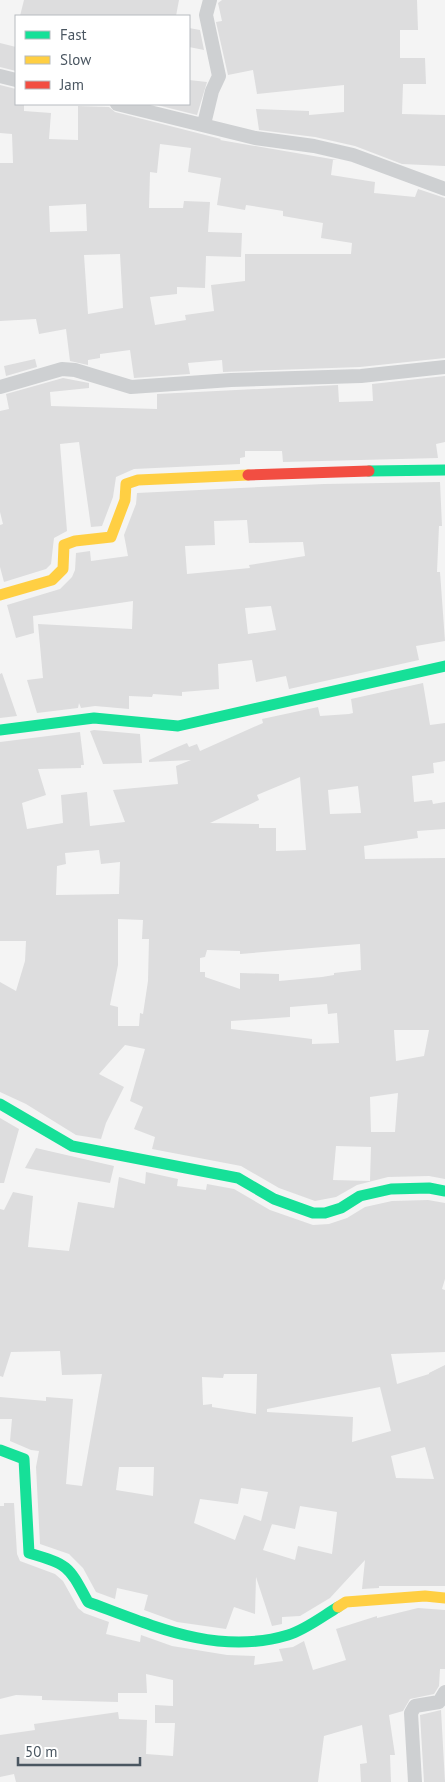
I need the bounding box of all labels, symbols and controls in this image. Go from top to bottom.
legend [15,15,190,105]
text: Fast [60,25,87,44]
text: Slow [60,50,91,69]
text: Jam [59,75,84,94]
scale bar [18,1734,140,1766]
text: 50 m [25,1742,58,1761]

